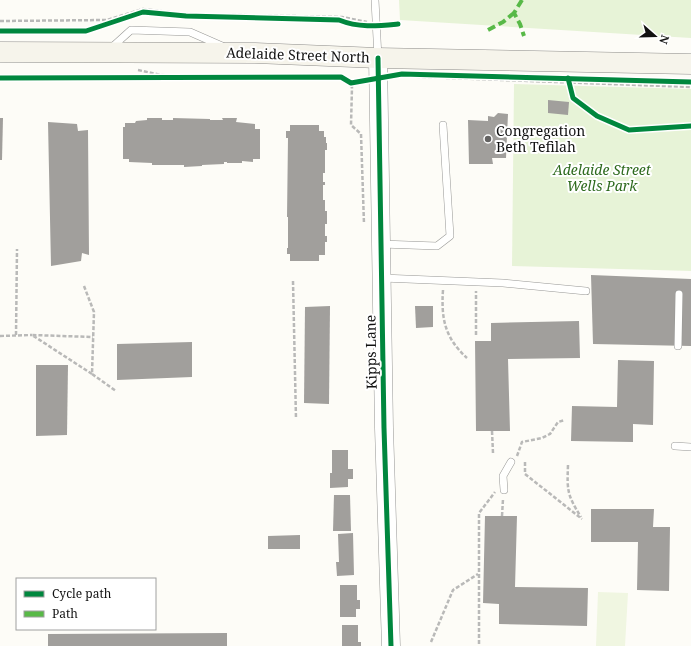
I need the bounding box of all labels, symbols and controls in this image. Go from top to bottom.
north arrow [635,16,675,56]
text: N [656,33,673,47]
street label: Adelaide Street North [226,42,370,67]
place label: Congregation Beth Tefilah [496,121,585,156]
marker: Congregation Beth Tefilah [483,134,493,144]
park label: Adelaide Street Wells Park [552,160,652,195]
street label: Kipps Lane [360,315,381,389]
legend [16,578,156,630]
text: Cycle path [52,585,112,602]
text: Path [52,605,78,622]

